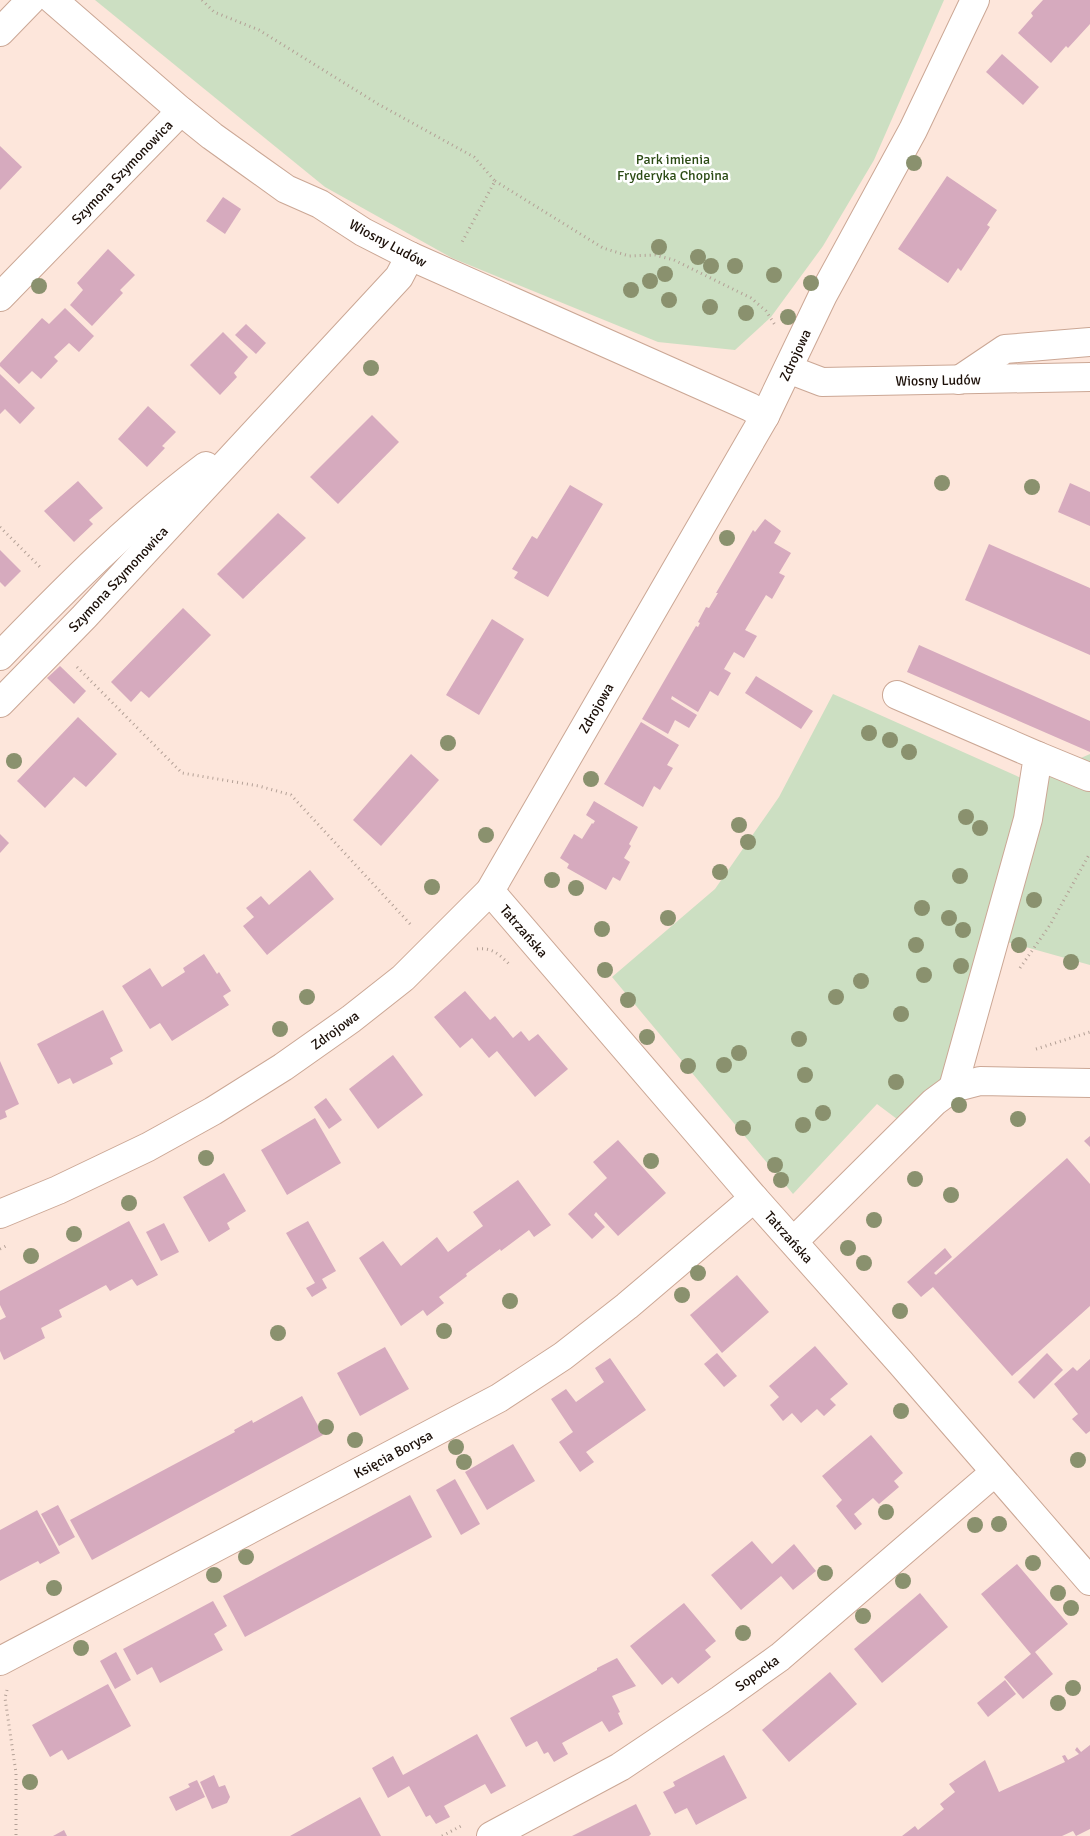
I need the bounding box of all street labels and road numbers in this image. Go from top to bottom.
street label: Szymona Szymonowica [68,117,176,228]
street label: Wiosny Ludów [346,216,429,271]
street label: Zdrojowa [776,327,815,384]
street label: Wiosny Ludów [895,371,981,390]
street label: Szymona Szymonowica [65,523,172,636]
street label: Zdrojowa [575,680,618,736]
street label: Tatrzańska [496,902,551,961]
street label: Zdrojowa [308,1007,363,1054]
street label: Tatrzańska [761,1208,816,1267]
street label: Księcia Borysa [351,1427,436,1482]
street label: Sopocka [732,1652,783,1695]

